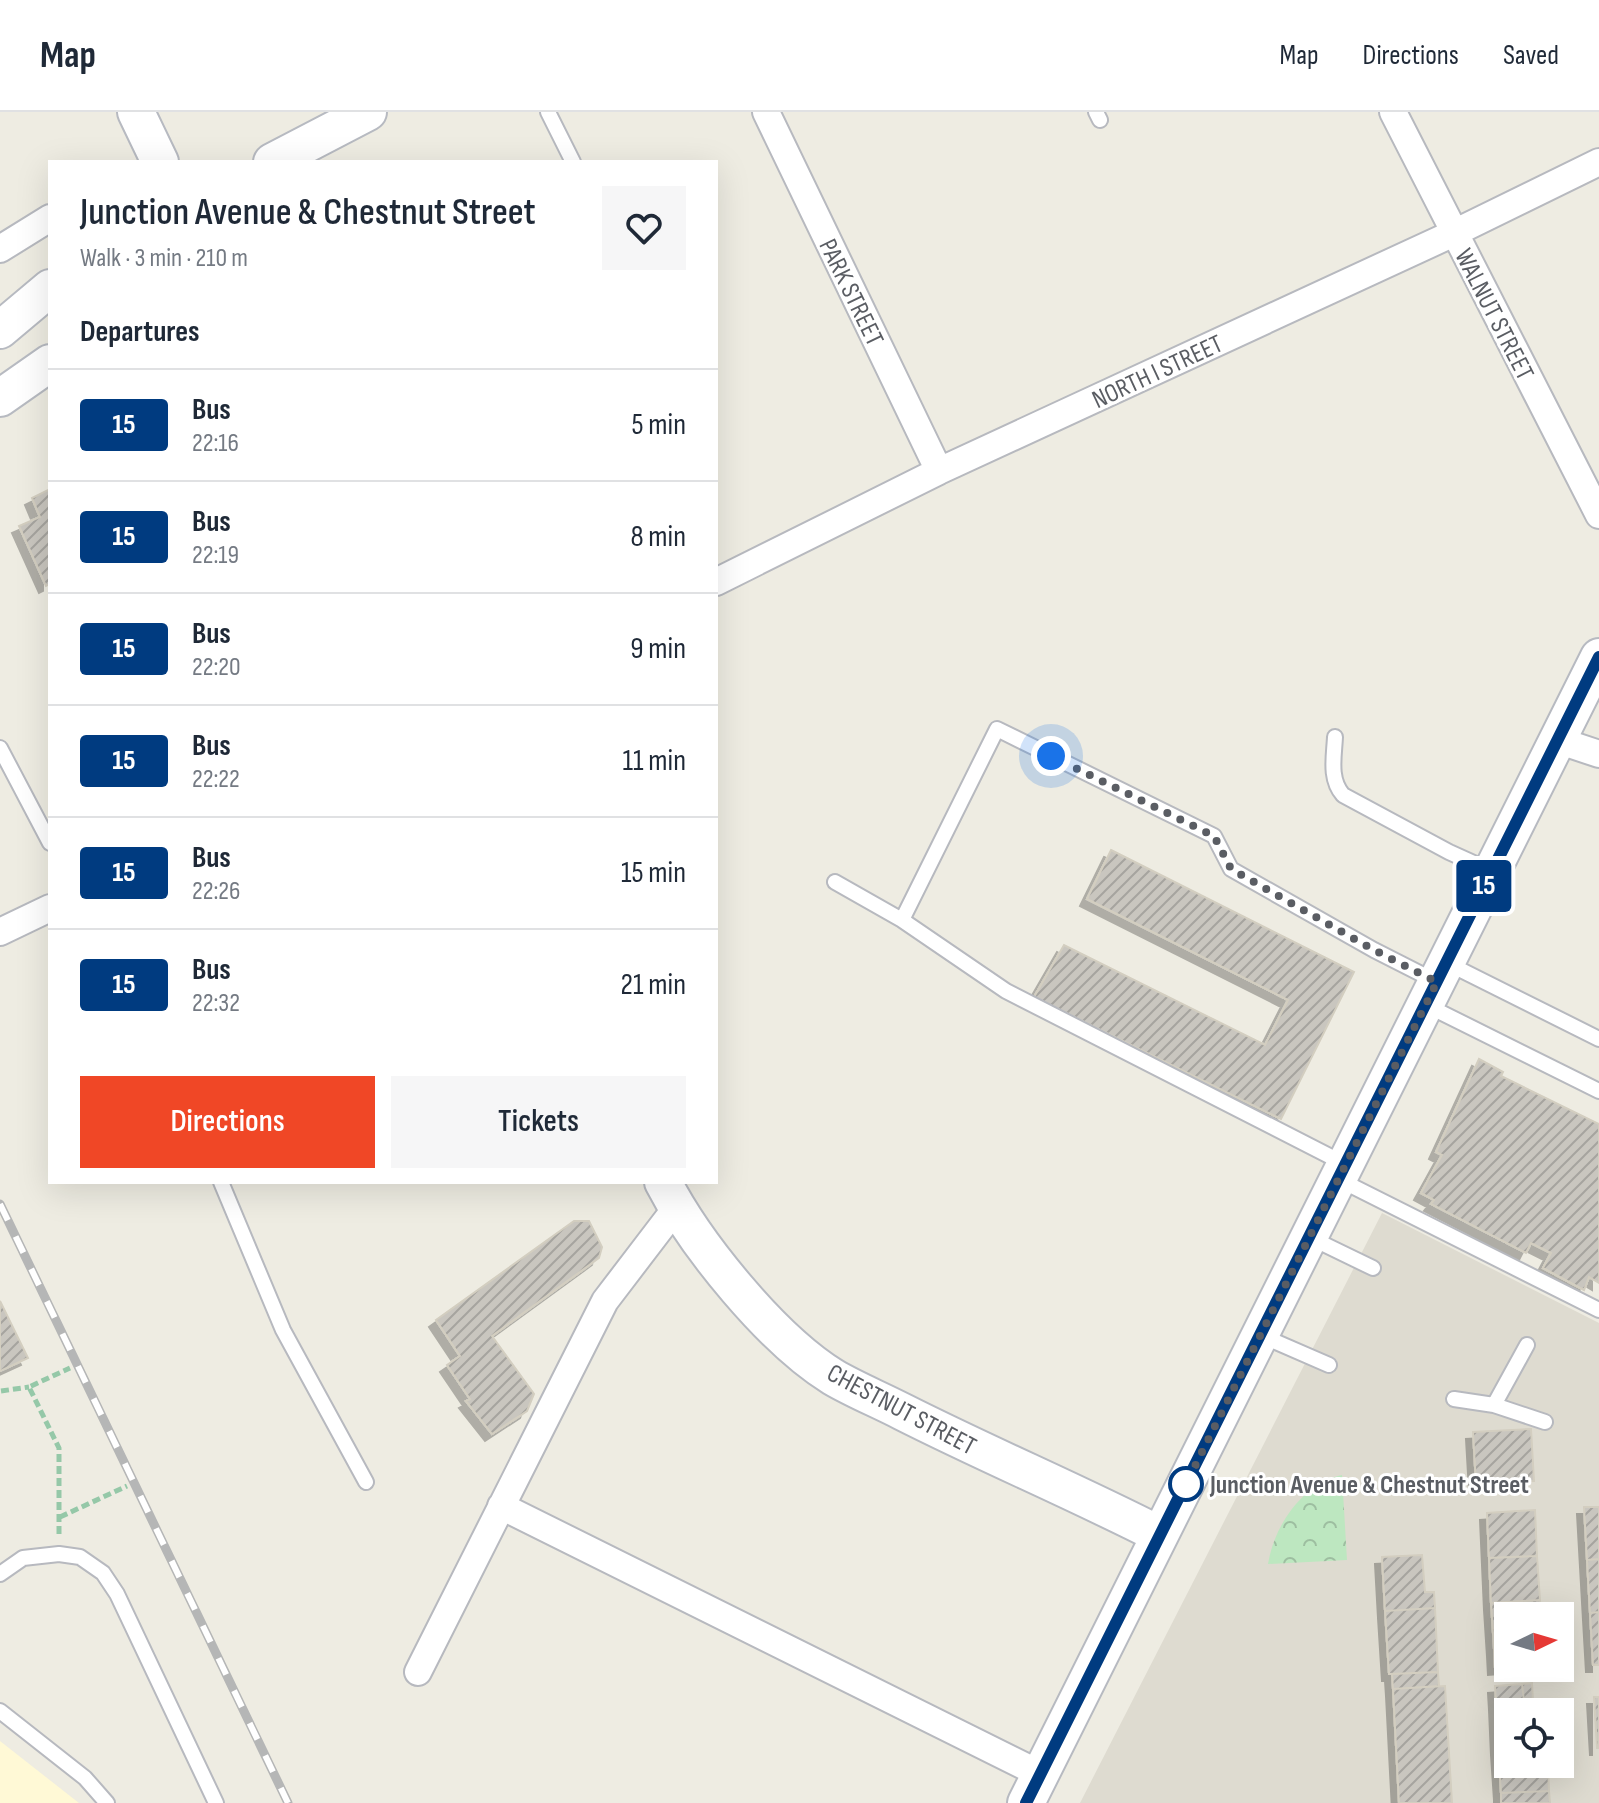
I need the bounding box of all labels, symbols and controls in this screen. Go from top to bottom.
text: Map [40,33,96,78]
text: Map [1280,39,1319,72]
text: Directions [1363,39,1459,72]
text: Saved [1503,39,1559,72]
button: heart [602,186,686,270]
text: Junction Avenue & Chestnut Street [80,190,536,235]
street label: PARK STREET [812,234,890,351]
text: Walk · 3 min · 210 m [80,243,248,274]
street label: WALNUT STREET [1447,244,1540,386]
text: Departures [80,314,200,350]
street label: NORTH I STREET [1087,329,1228,416]
text: Bus [192,392,231,428]
text: 5 min [632,407,686,443]
text: 15 [112,408,136,441]
text: 22:16 [192,428,239,459]
text: Bus [192,504,231,540]
text: 8 min [630,519,686,555]
text: 15 [112,520,136,553]
text: 22:19 [192,540,239,571]
text: Bus [192,616,231,652]
text: 9 min [630,631,686,667]
text: 15 [112,632,136,665]
text: 22:20 [192,652,241,683]
text: Bus [192,728,231,764]
your location [1031,736,1071,776]
text: 11 min [623,743,686,779]
text: 15 [112,744,136,777]
text: 22:22 [192,764,240,795]
text: Bus [192,840,231,876]
text: 15 min [621,855,686,891]
text: 15 [112,856,136,889]
line badge: 15 [1448,860,1520,912]
text: 15 [1472,869,1496,902]
text: 22:26 [192,876,240,907]
text: Bus [192,952,231,988]
text: 21 min [621,967,686,1003]
text: 15 [112,968,136,1001]
text: 22:32 [192,988,240,1019]
button: Directions [80,1076,375,1168]
button: Tickets [391,1076,686,1168]
street label: CHESTNUT STREET [821,1358,981,1463]
marker: Junction Avenue & Chestnut Street [1169,1467,1203,1501]
place label: Junction Avenue & Chestnut Street [1209,1470,1529,1501]
north arrow [1494,1602,1574,1682]
map controls [1494,1602,1574,1778]
button: locate [1494,1698,1574,1778]

